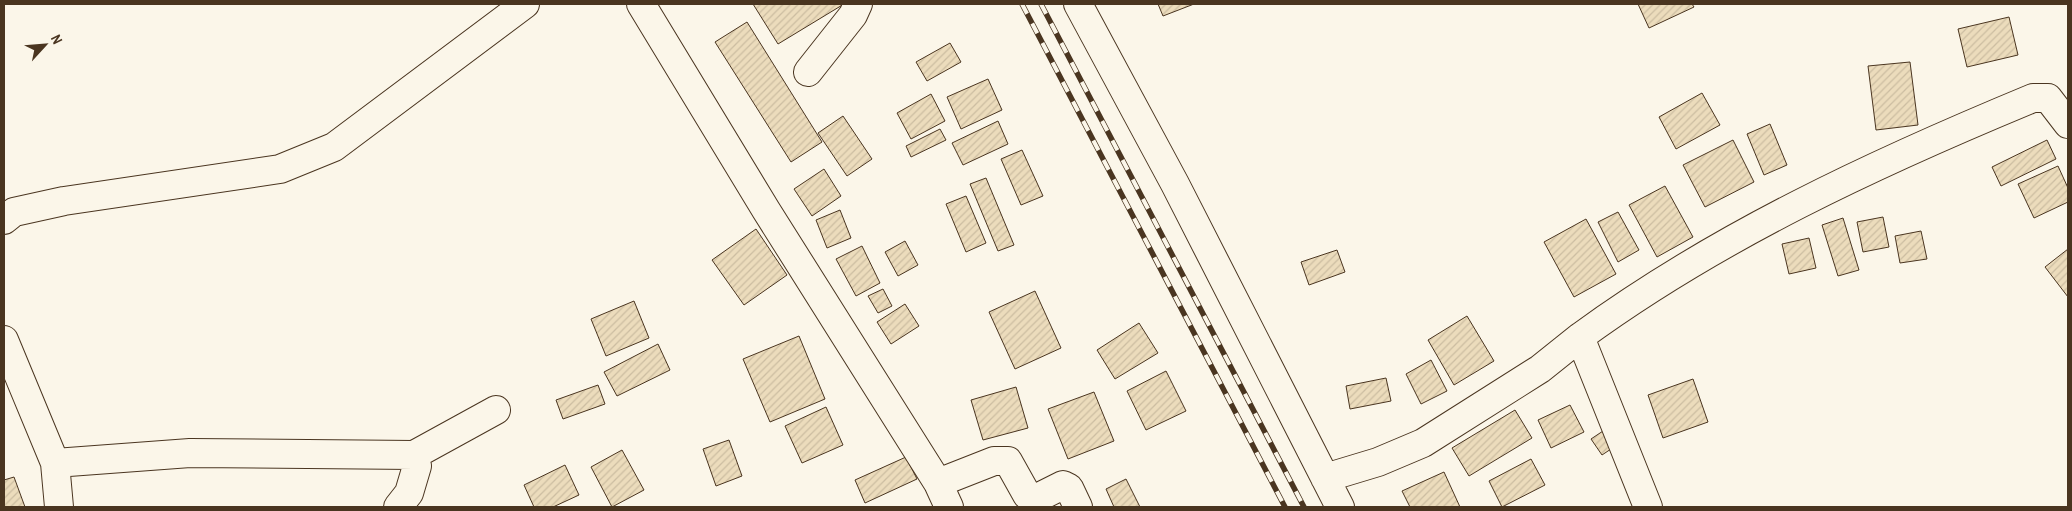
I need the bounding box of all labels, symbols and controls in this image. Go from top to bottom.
north arrow [20,20,70,70]
text: N [47,32,67,47]

